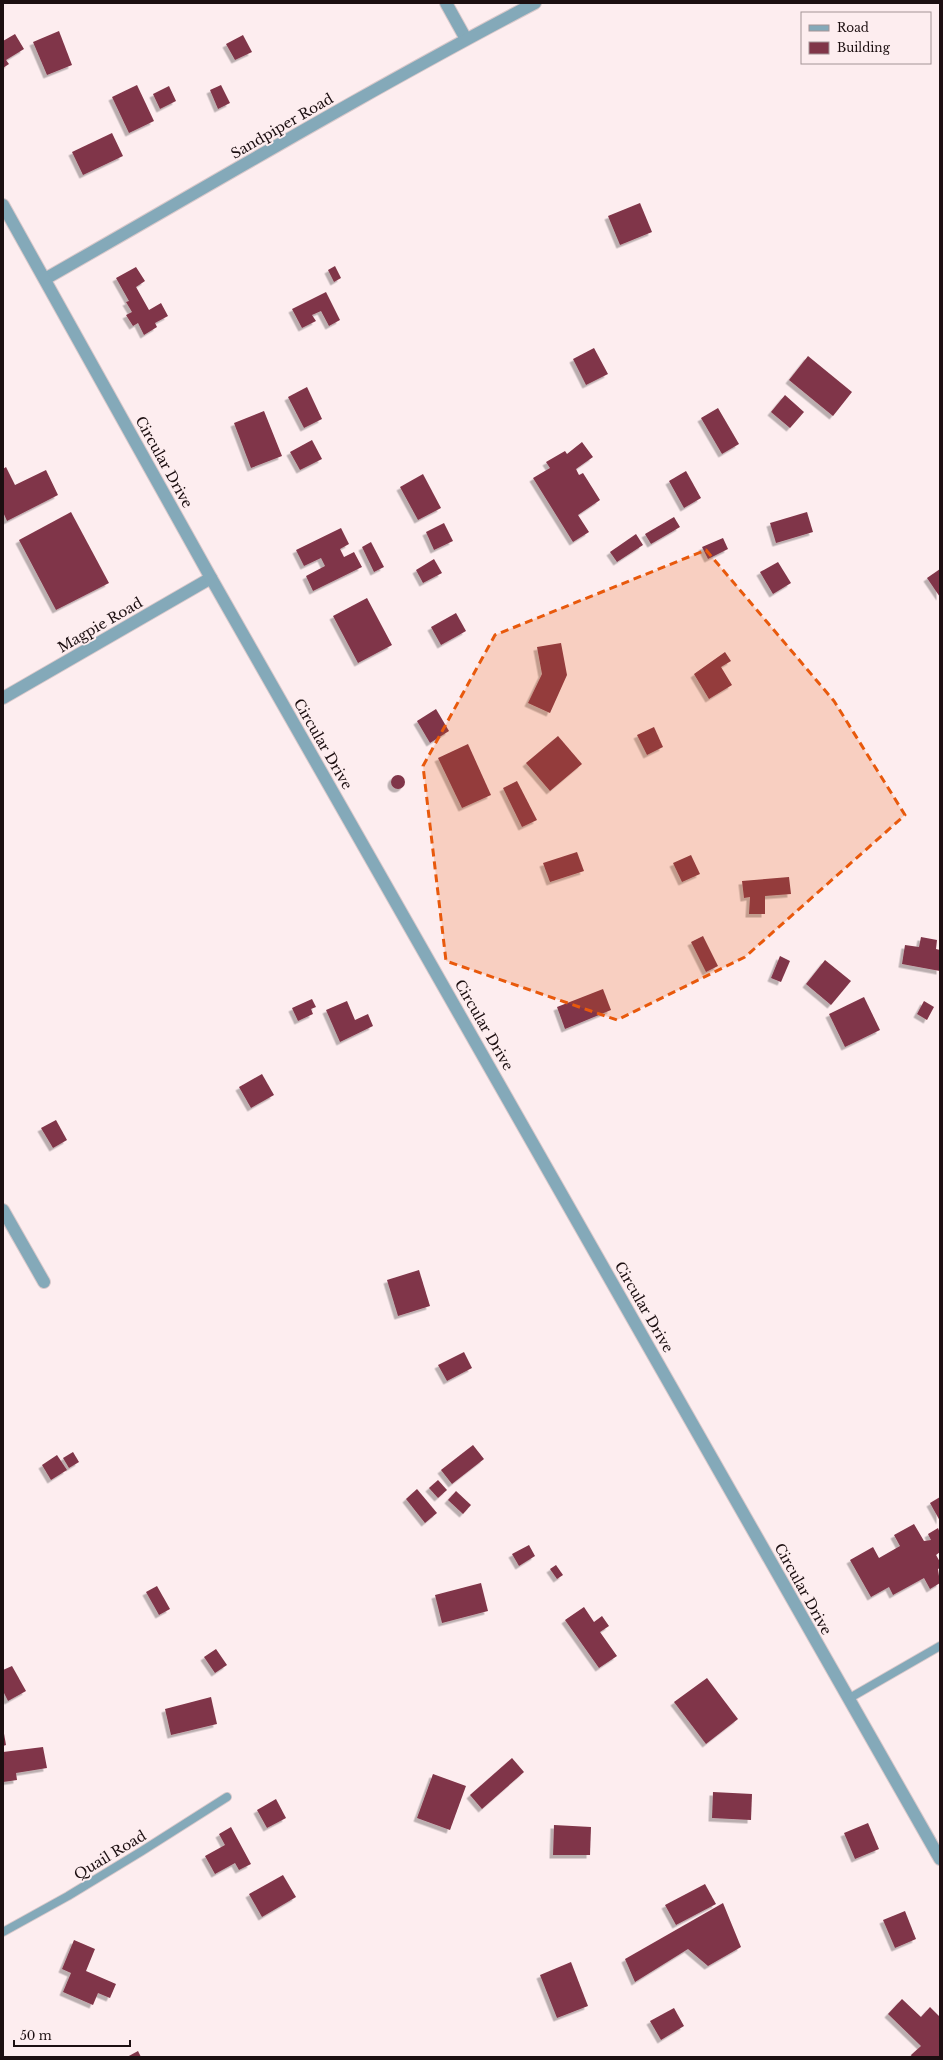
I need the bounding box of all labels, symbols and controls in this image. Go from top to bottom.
legend [801,12,931,64]
text: Road [837,20,869,35]
text: Building [837,40,891,55]
street label: Sandpiper Road [228,89,337,163]
street label: Circular Drive [131,413,197,511]
street label: Magpie Road [54,593,146,657]
street label: Circular Drive [290,695,356,793]
street label: Circular Drive [451,976,517,1074]
street label: Circular Drive [611,1258,677,1356]
street label: Circular Drive [770,1540,836,1638]
street label: Quail Road [71,1826,150,1884]
scale bar [14,2022,130,2048]
text: 50 m [20,2028,52,2043]

